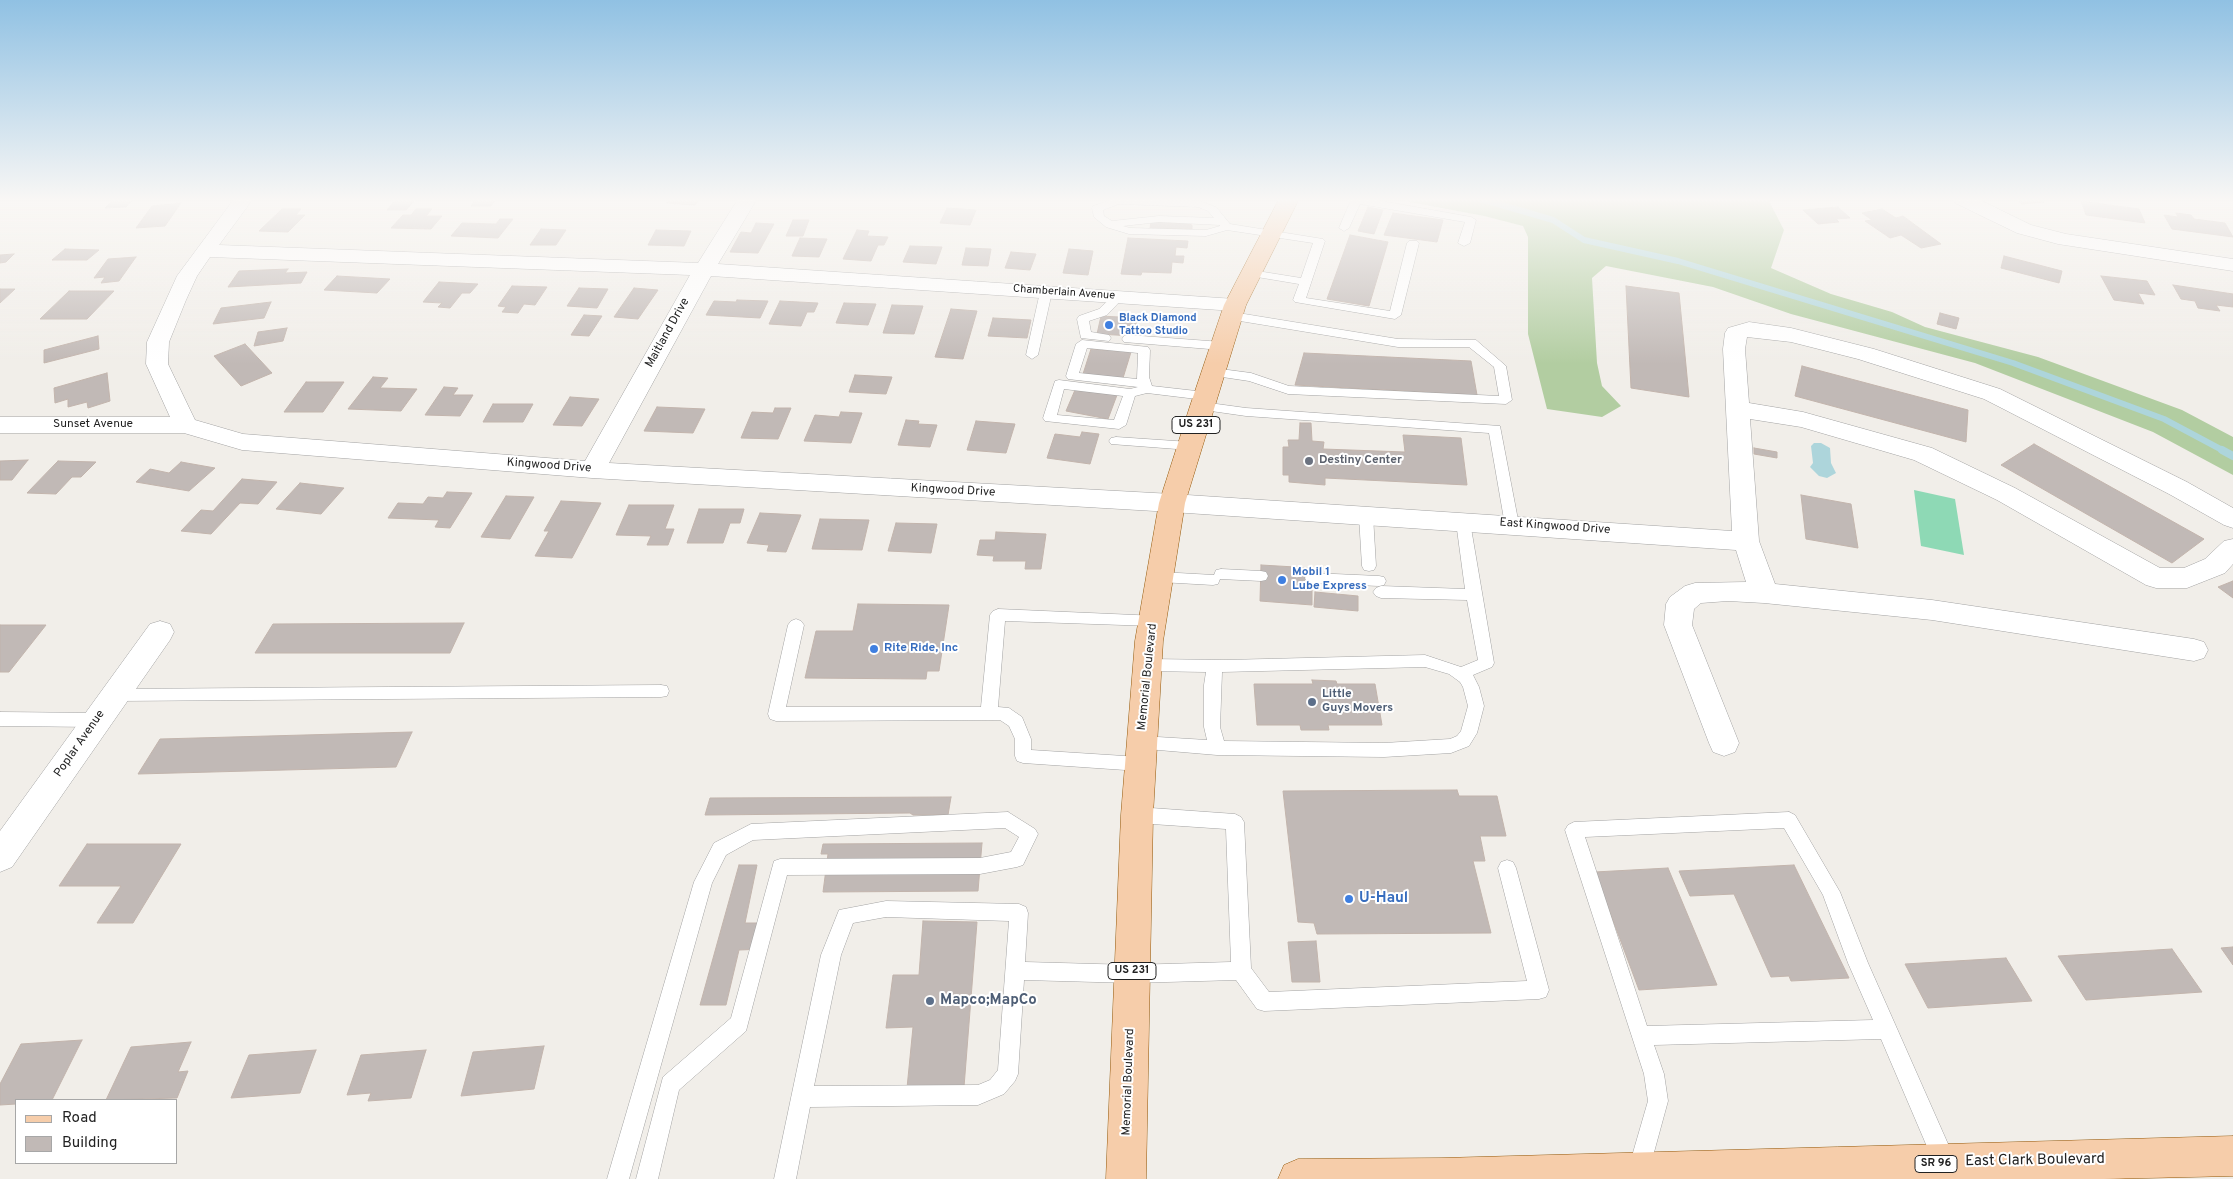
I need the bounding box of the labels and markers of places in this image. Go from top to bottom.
place label: Black Diamond Tattoo Studio [1119,312,1197,338]
marker: Black Diamond Tattoo Studio [1103,319,1115,331]
place label: Destiny Center [1319,454,1402,468]
marker: Destiny Center [1303,455,1315,467]
place label: Mobil 1 Lube Express [1292,566,1367,594]
marker: Mobil 1 Lube Express [1276,574,1288,586]
place label: Rite Ride, Inc [884,642,958,656]
marker: Rite Ride, Inc [868,643,880,655]
place label: Little Guys Movers [1322,688,1393,716]
marker: Little Guys Movers [1306,696,1318,708]
place label: U-Haul [1359,890,1408,908]
marker: U-Haul [1343,893,1355,905]
place label: Mapco;MapCo [940,992,1037,1010]
marker: Mapco;MapCo [924,995,936,1007]

